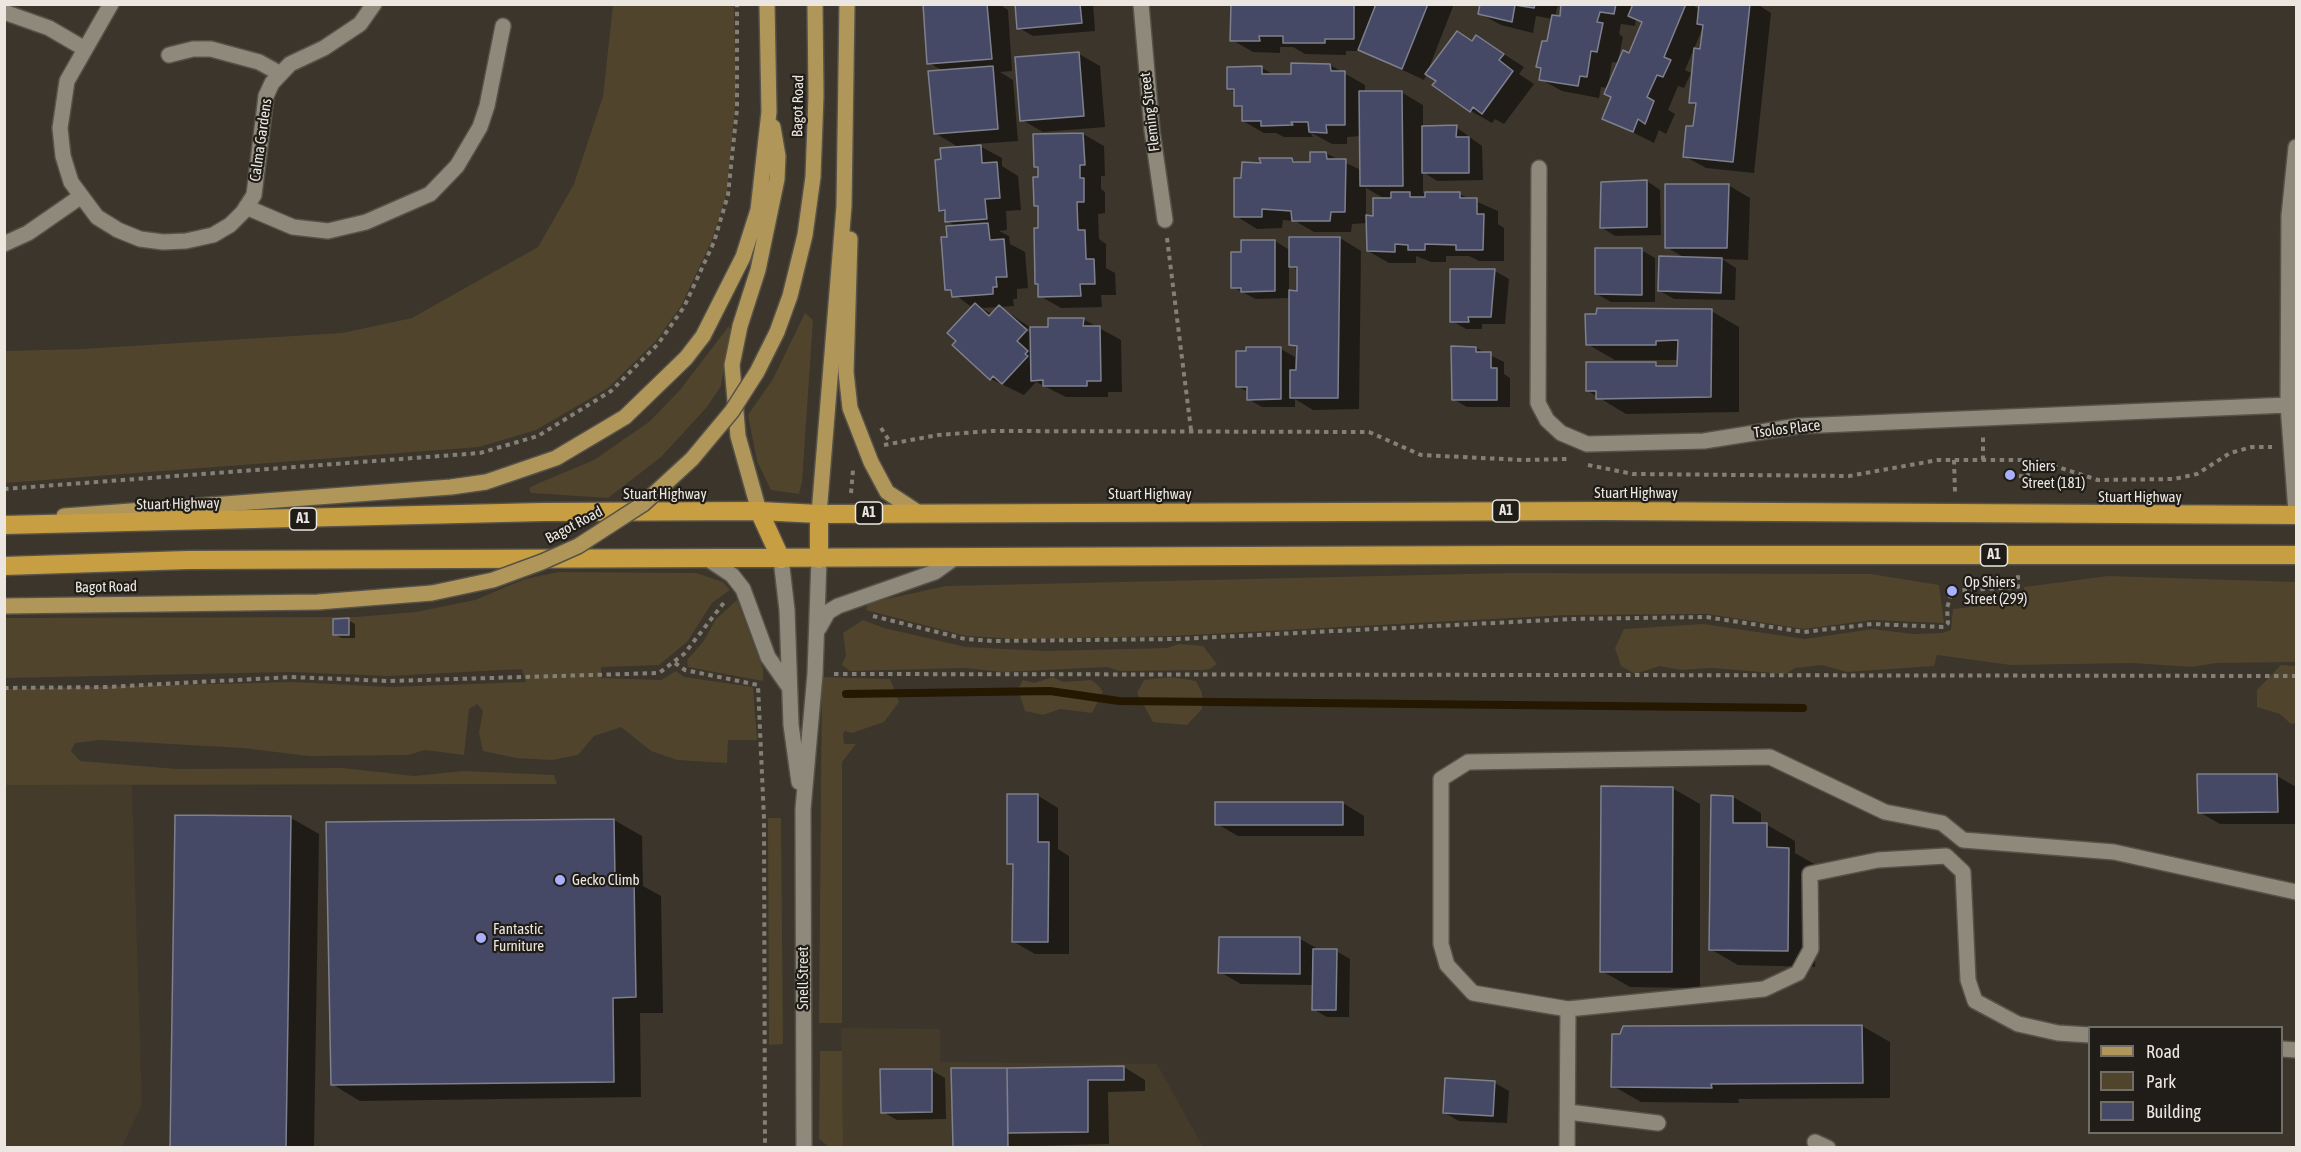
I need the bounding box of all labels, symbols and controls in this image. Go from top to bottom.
street label: Fleming Street [1136,71,1164,153]
street label: Bagot Road [788,75,808,137]
street label: Calma Gardens [246,97,276,183]
street label: Tsolos Place [1753,416,1821,442]
place label: Shiers Street (181) [2022,457,2085,492]
marker: Shiers Street (181) [2003,468,2017,482]
street label: Stuart Highway [1594,484,1678,502]
street label: Stuart Highway [623,485,707,503]
street label: Stuart Highway [1108,485,1192,503]
street label: Stuart Highway [2098,488,2182,506]
street label: Stuart Highway [136,494,220,514]
road number: A1 [1492,500,1520,522]
street label: Bagot Road [542,502,606,548]
road number: A1 [856,502,882,524]
road number: A1 [290,508,316,530]
road number: A1 [1980,544,2008,566]
place label: Op Shiers Street (299) [1964,573,2027,608]
street label: Bagot Road [75,577,137,597]
marker: Op Shiers Street (299) [1945,584,1959,598]
place label: Gecko Climb [572,871,640,889]
marker: Gecko Climb [553,873,567,887]
place label: Fantastic Furniture [493,920,544,955]
marker: Fantastic Furniture [474,931,488,945]
street label: Snell Street [794,946,812,1010]
legend [2088,1026,2283,1134]
text: Road [2146,1041,2180,1062]
text: Park [2146,1071,2176,1092]
text: Building [2146,1101,2201,1122]

